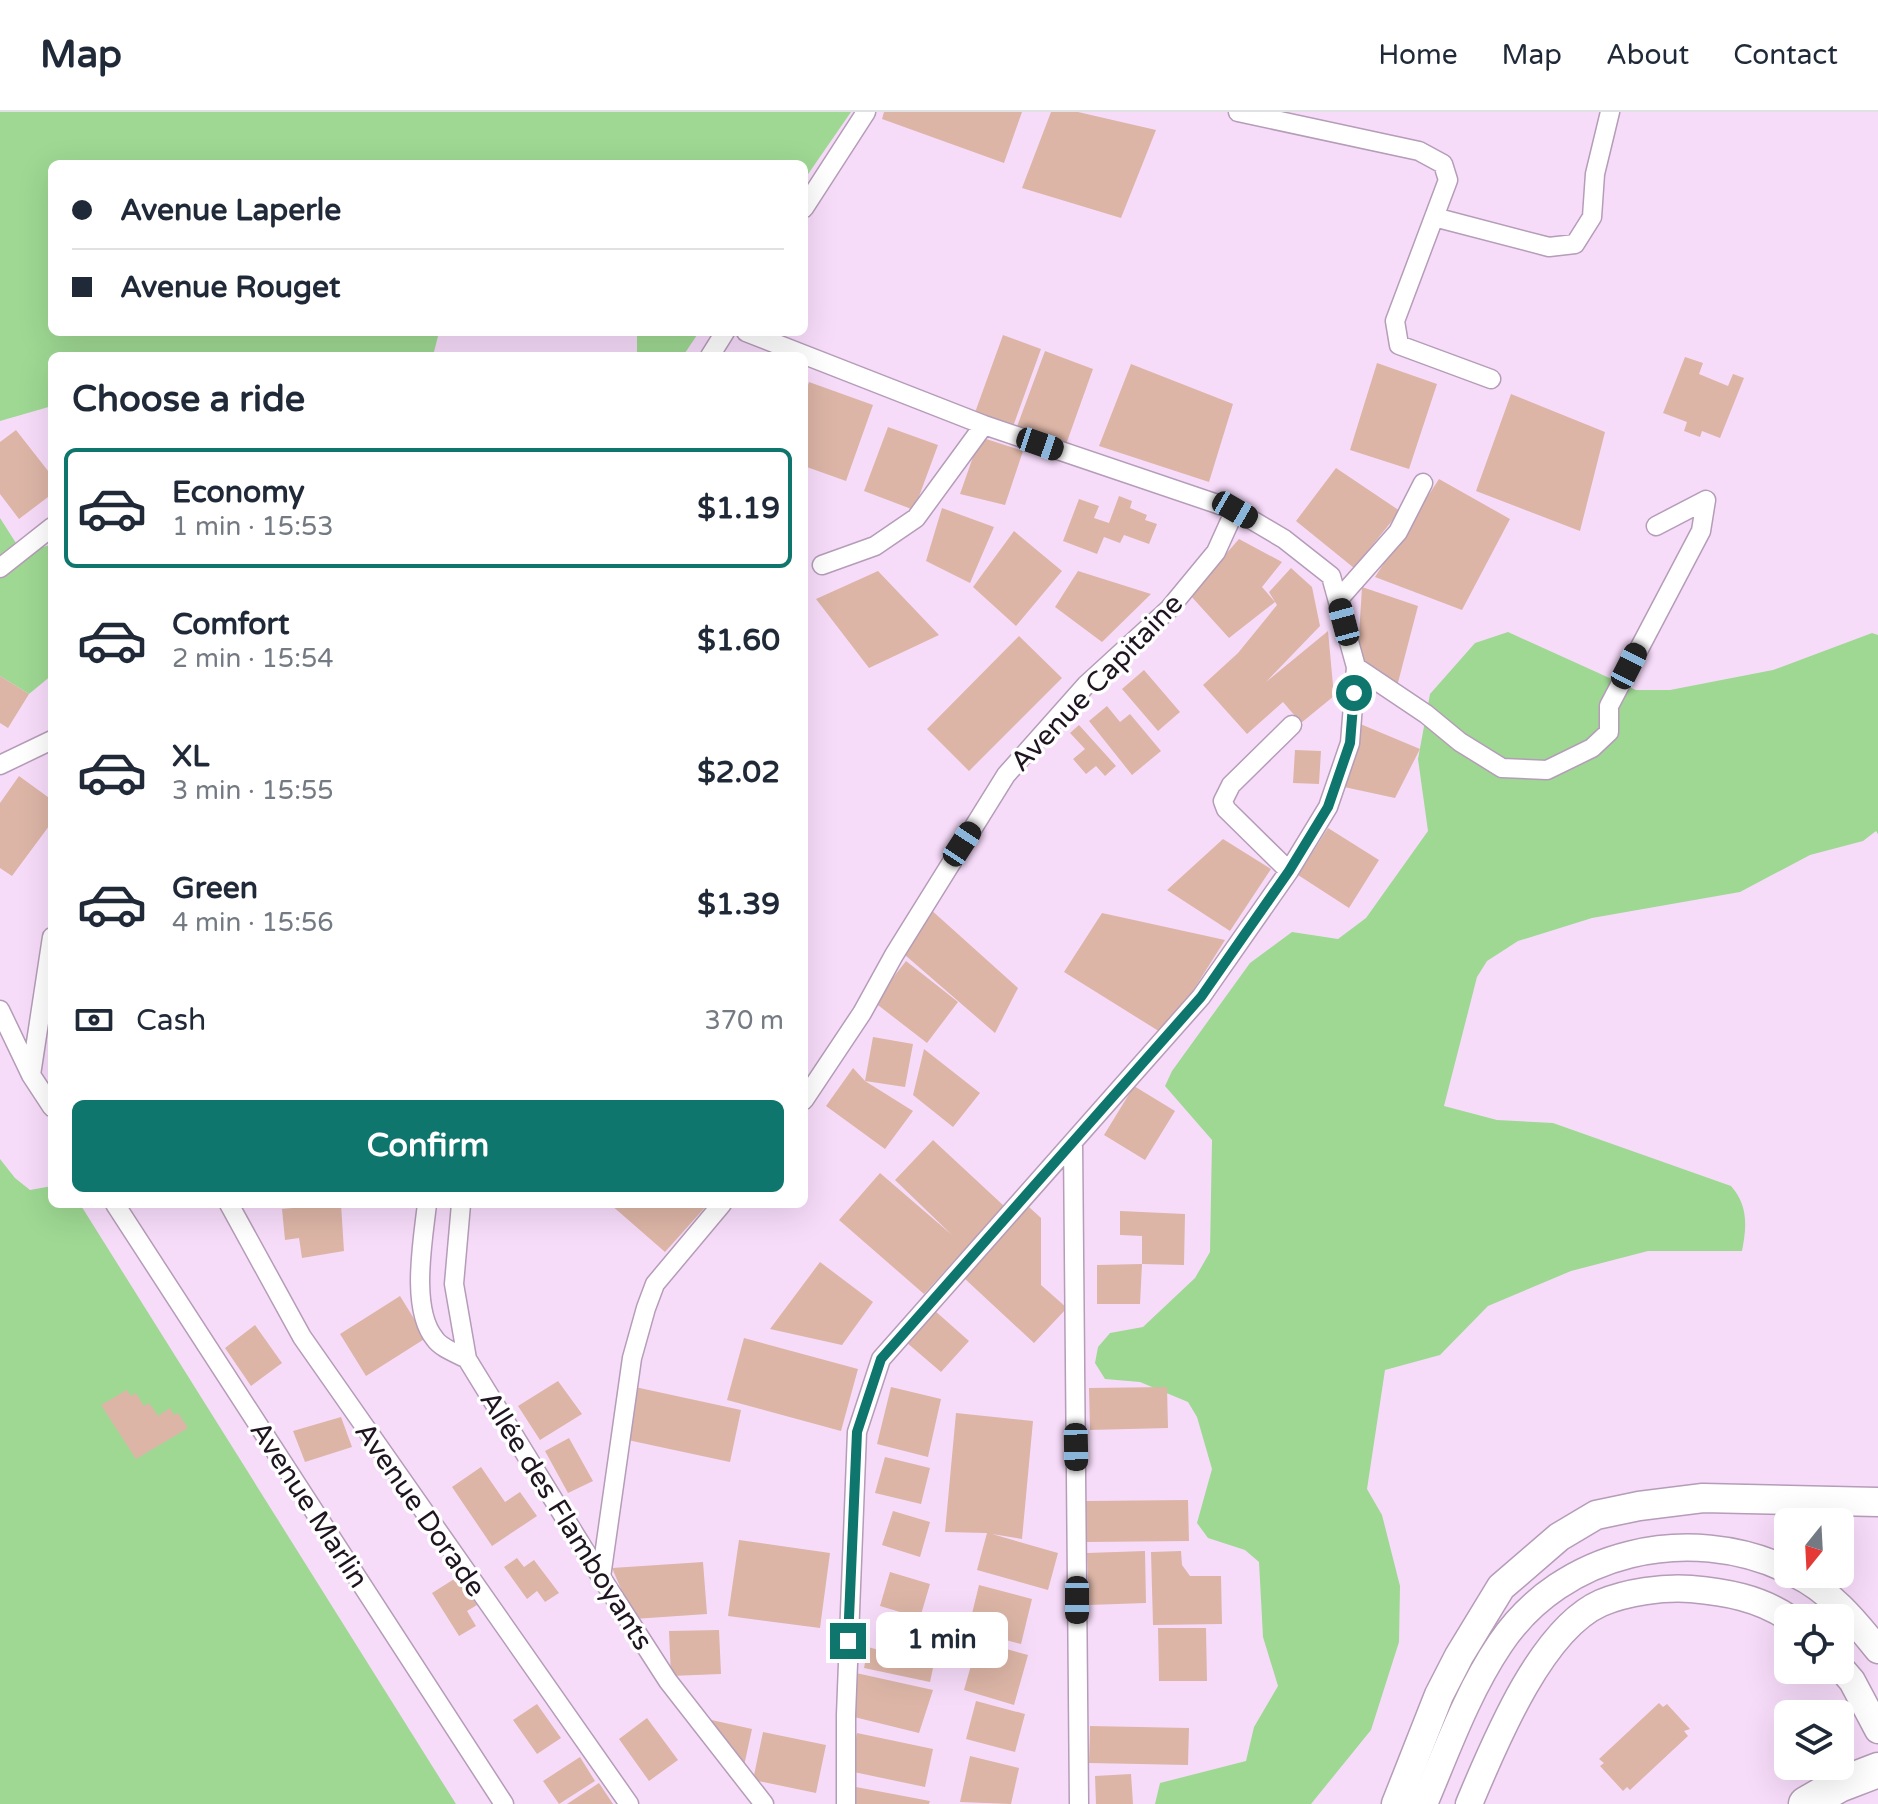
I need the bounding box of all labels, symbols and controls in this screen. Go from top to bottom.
text: Map [40,32,122,78]
text: Home [1378,38,1458,72]
text: Map [1502,38,1562,72]
text: About [1606,38,1689,72]
text: Contact [1733,38,1838,72]
text: Avenue Laperle [120,192,341,229]
text: Avenue Rouget [120,269,340,306]
text: Choose a ride [72,378,305,421]
car [1013,425,1067,463]
icon: car [76,472,148,544]
text: Economy [172,474,305,511]
car [1208,488,1262,532]
text: $1.19 [697,490,780,527]
text: 1 min · 15:53 [172,511,334,542]
street label: Avenue Capitaine [1003,587,1190,779]
car [1326,596,1362,648]
icon: car [76,604,148,676]
text: Comfort [172,606,290,643]
text: $1.60 [697,622,780,659]
car [1607,639,1651,693]
text: 2 min · 15:54 [172,643,334,674]
route start [1336,675,1372,711]
icon: car [76,736,148,808]
text: XL [172,738,209,775]
text: $2.02 [697,754,780,791]
text: 3 min · 15:55 [172,775,334,806]
car [939,817,985,871]
icon: car [76,868,148,940]
text: Green [172,870,258,907]
text: $1.39 [697,886,780,923]
text: 4 min · 15:56 [172,907,334,938]
icon: cash [72,998,116,1042]
text: Cash [136,1002,206,1039]
text: 370 m [704,1005,784,1036]
button: Confirm [72,1100,784,1192]
street label: Allée des Flamboyants [472,1385,660,1656]
street label: Avenue Marlin [243,1415,376,1594]
street label: Avenue Dorade [347,1416,493,1603]
car [1064,1423,1088,1471]
north arrow [1774,1508,1854,1588]
map controls [1774,1508,1854,1780]
car [1065,1576,1089,1624]
button: locate [1774,1604,1854,1684]
callout: 1 min [876,1613,1008,1669]
route end [830,1623,866,1659]
text: 1 min [907,1624,977,1655]
button: layers [1774,1700,1854,1780]

